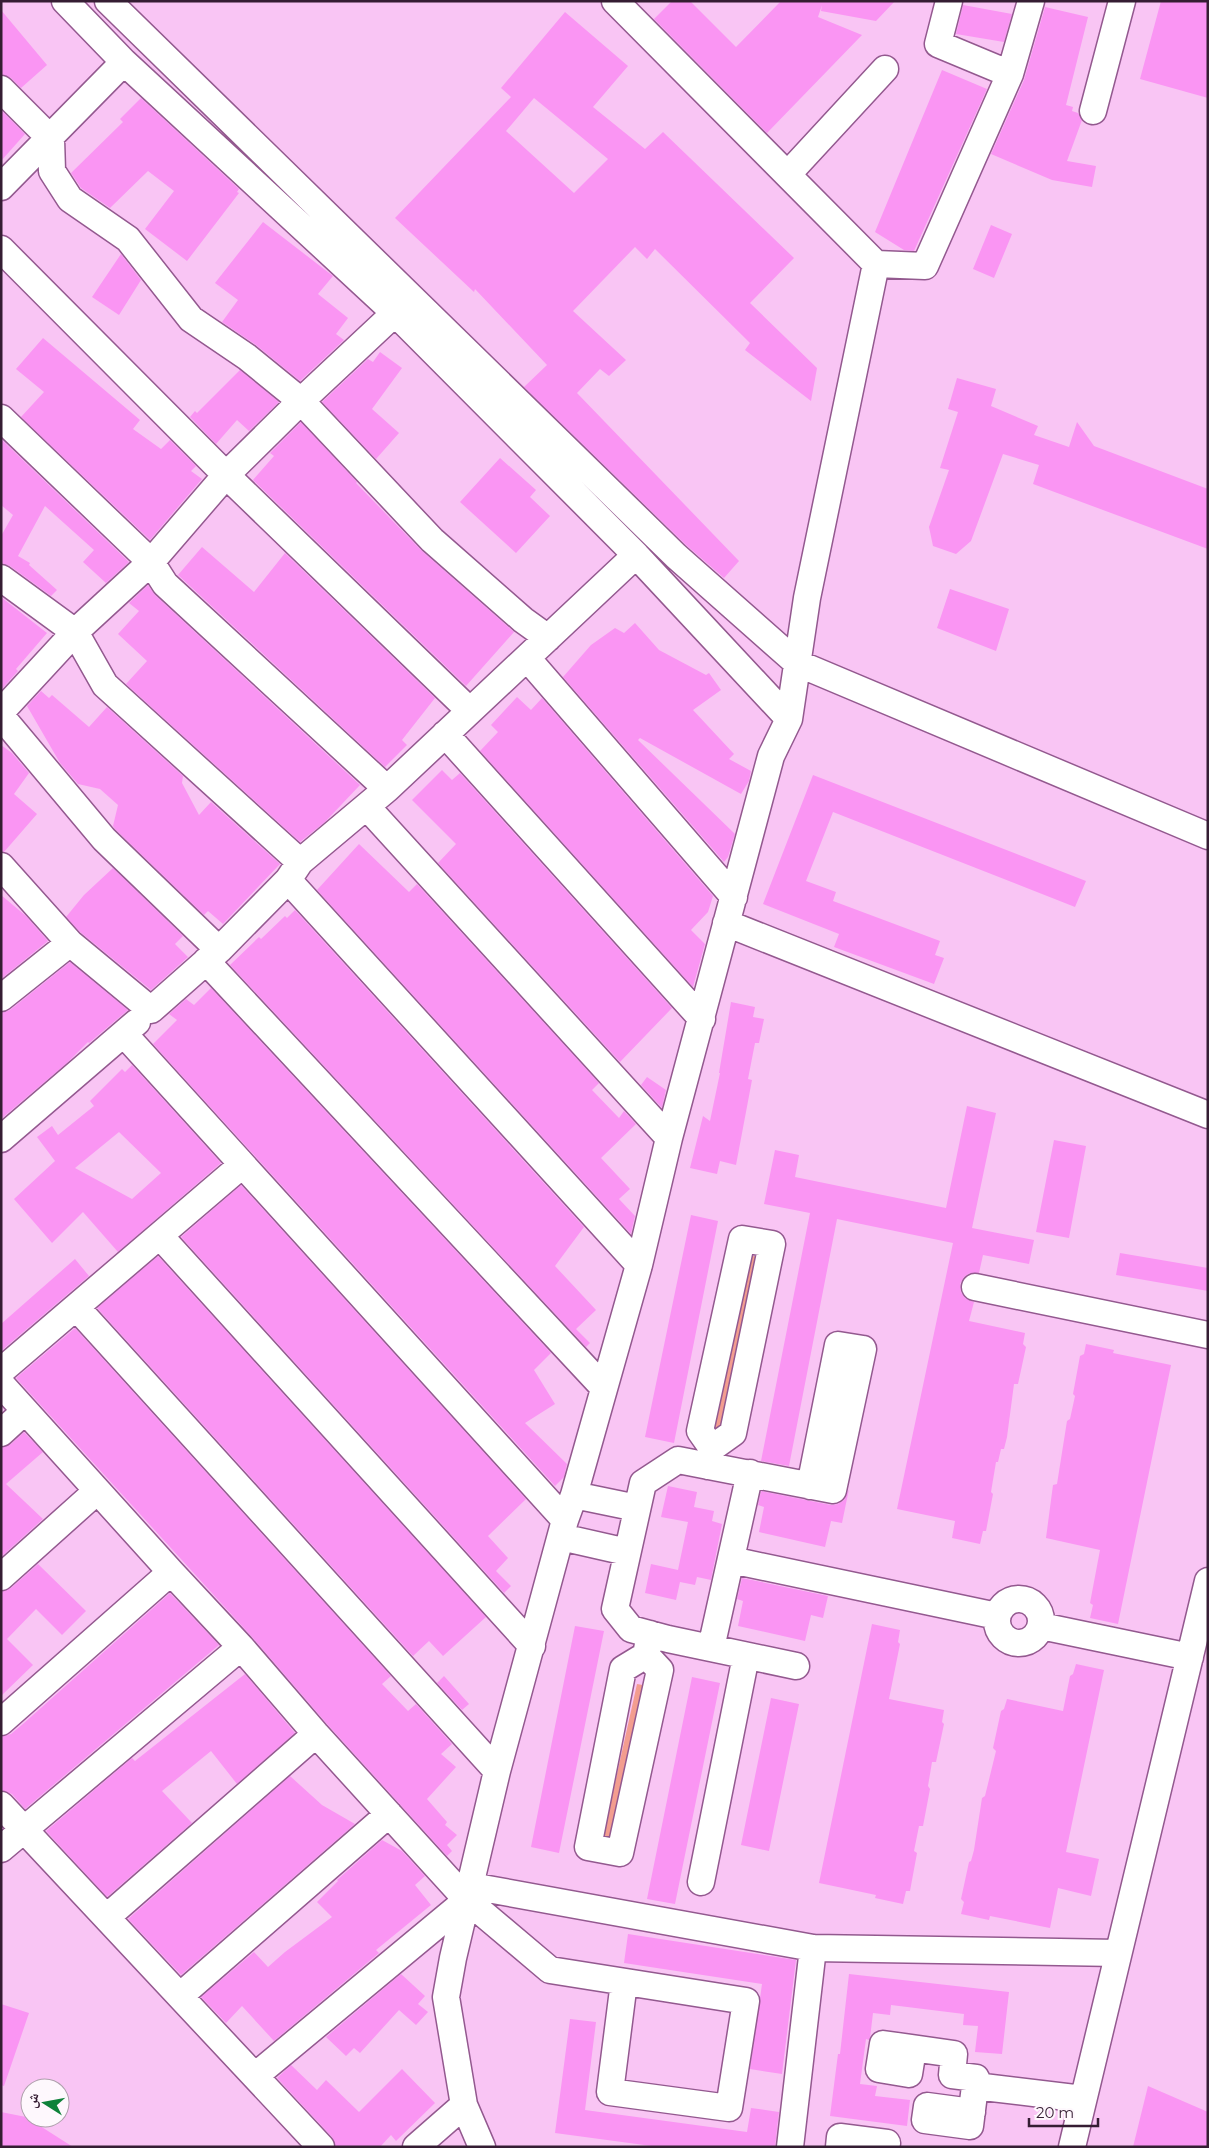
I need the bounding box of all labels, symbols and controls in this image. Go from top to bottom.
north arrow [20,2078,70,2128]
text: ش [22,2091,43,2110]
scale bar [1029,2096,1098,2128]
text: 20 m [1036,2103,1074,2122]

